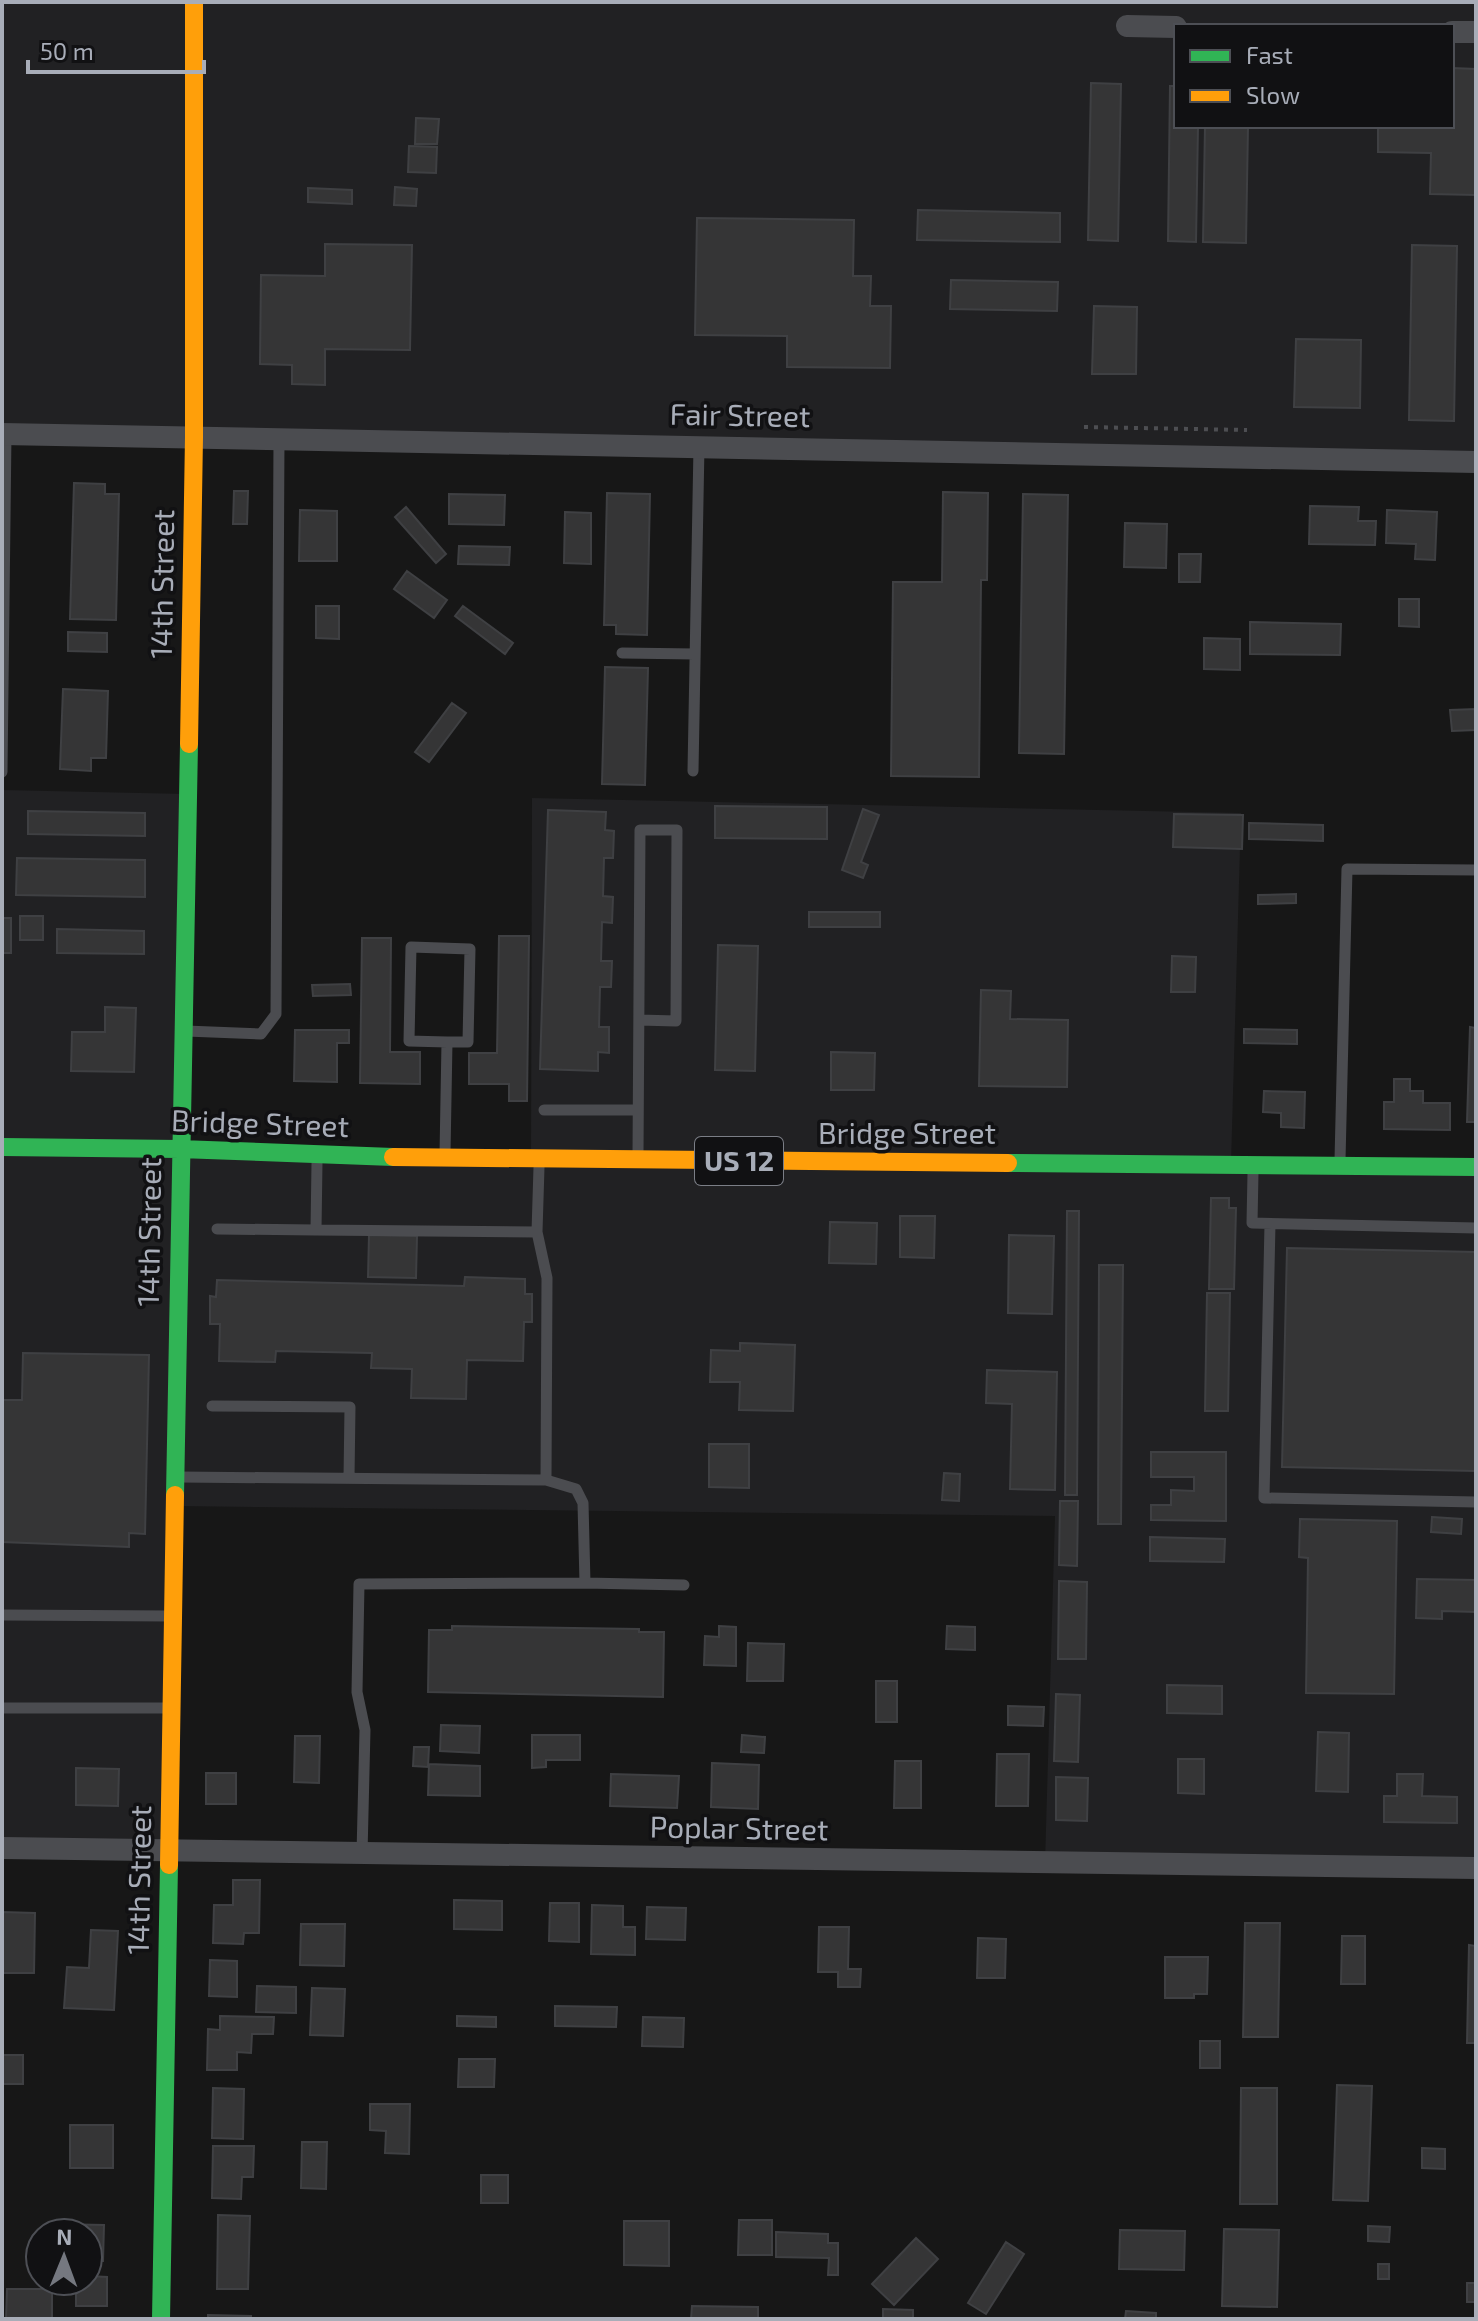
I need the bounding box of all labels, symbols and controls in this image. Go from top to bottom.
scale bar [28,24,204,74]
legend [1174,24,1454,128]
text: 50 m [40,36,94,65]
text: Fast [1246,40,1293,69]
text: Slow [1246,80,1300,109]
street label: Fair Street [669,395,811,433]
street label: 14th Street [142,509,180,659]
street label: Bridge Street [170,1101,350,1143]
street label: Bridge Street [818,1114,996,1150]
road number: US 12 [695,1137,783,1185]
street label: 14th Street [129,1157,167,1307]
street label: 14th Street [119,1805,157,1955]
street label: Poplar Street [649,1807,829,1847]
north arrow [24,2217,104,2297]
text: N [56,2223,73,2249]

